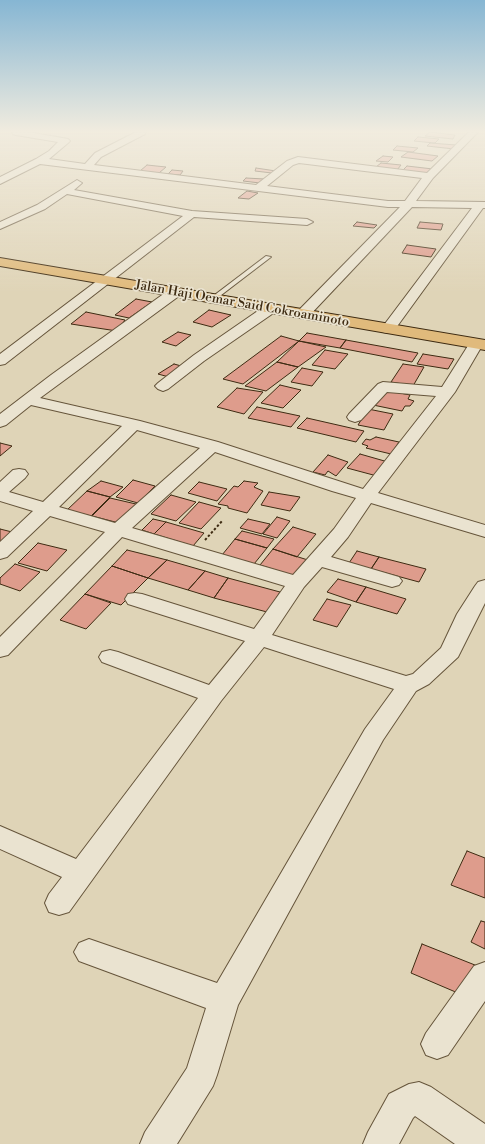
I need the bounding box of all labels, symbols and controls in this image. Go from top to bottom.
street label: Jalan Haji Oemar Said Cokroaminoto [134,277,350,331]

